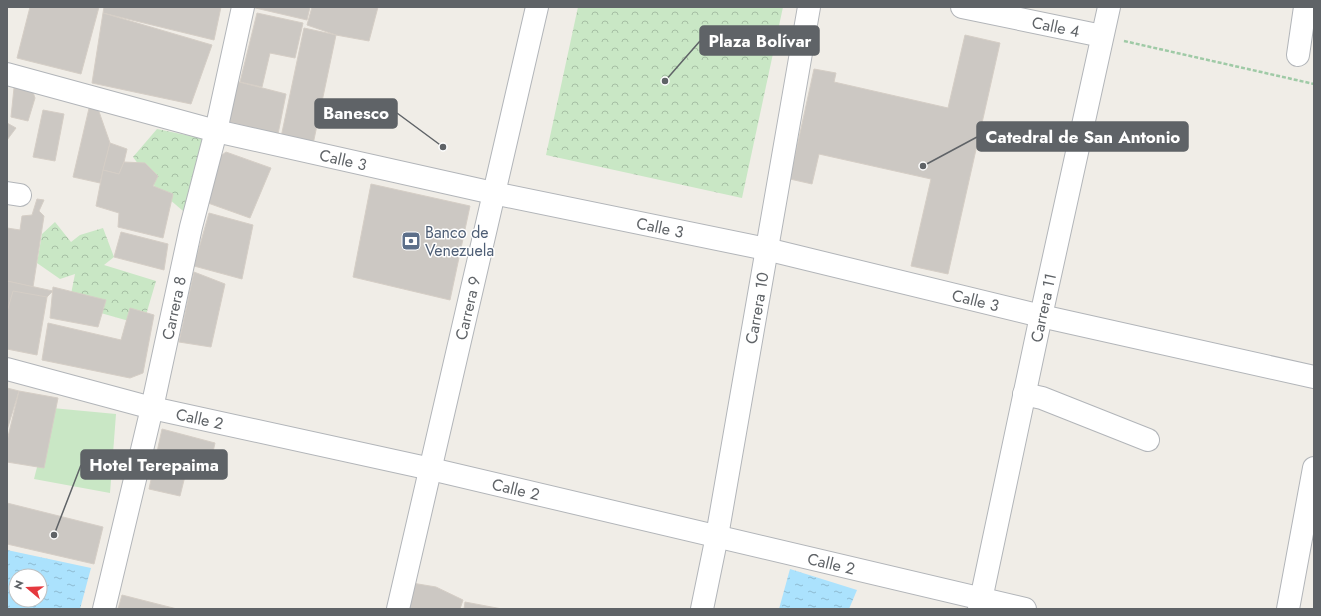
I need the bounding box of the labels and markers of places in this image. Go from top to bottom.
callout: Plaza Bolívar [700,26,819,55]
callout: Banesco [315,99,397,128]
callout: Catedral de San Antonio [977,122,1188,151]
place label: Banco de Venezuela [425,221,494,262]
bank icon: Banco de Venezuela [400,230,422,252]
callout: Hotel Terepaima [81,450,227,479]

